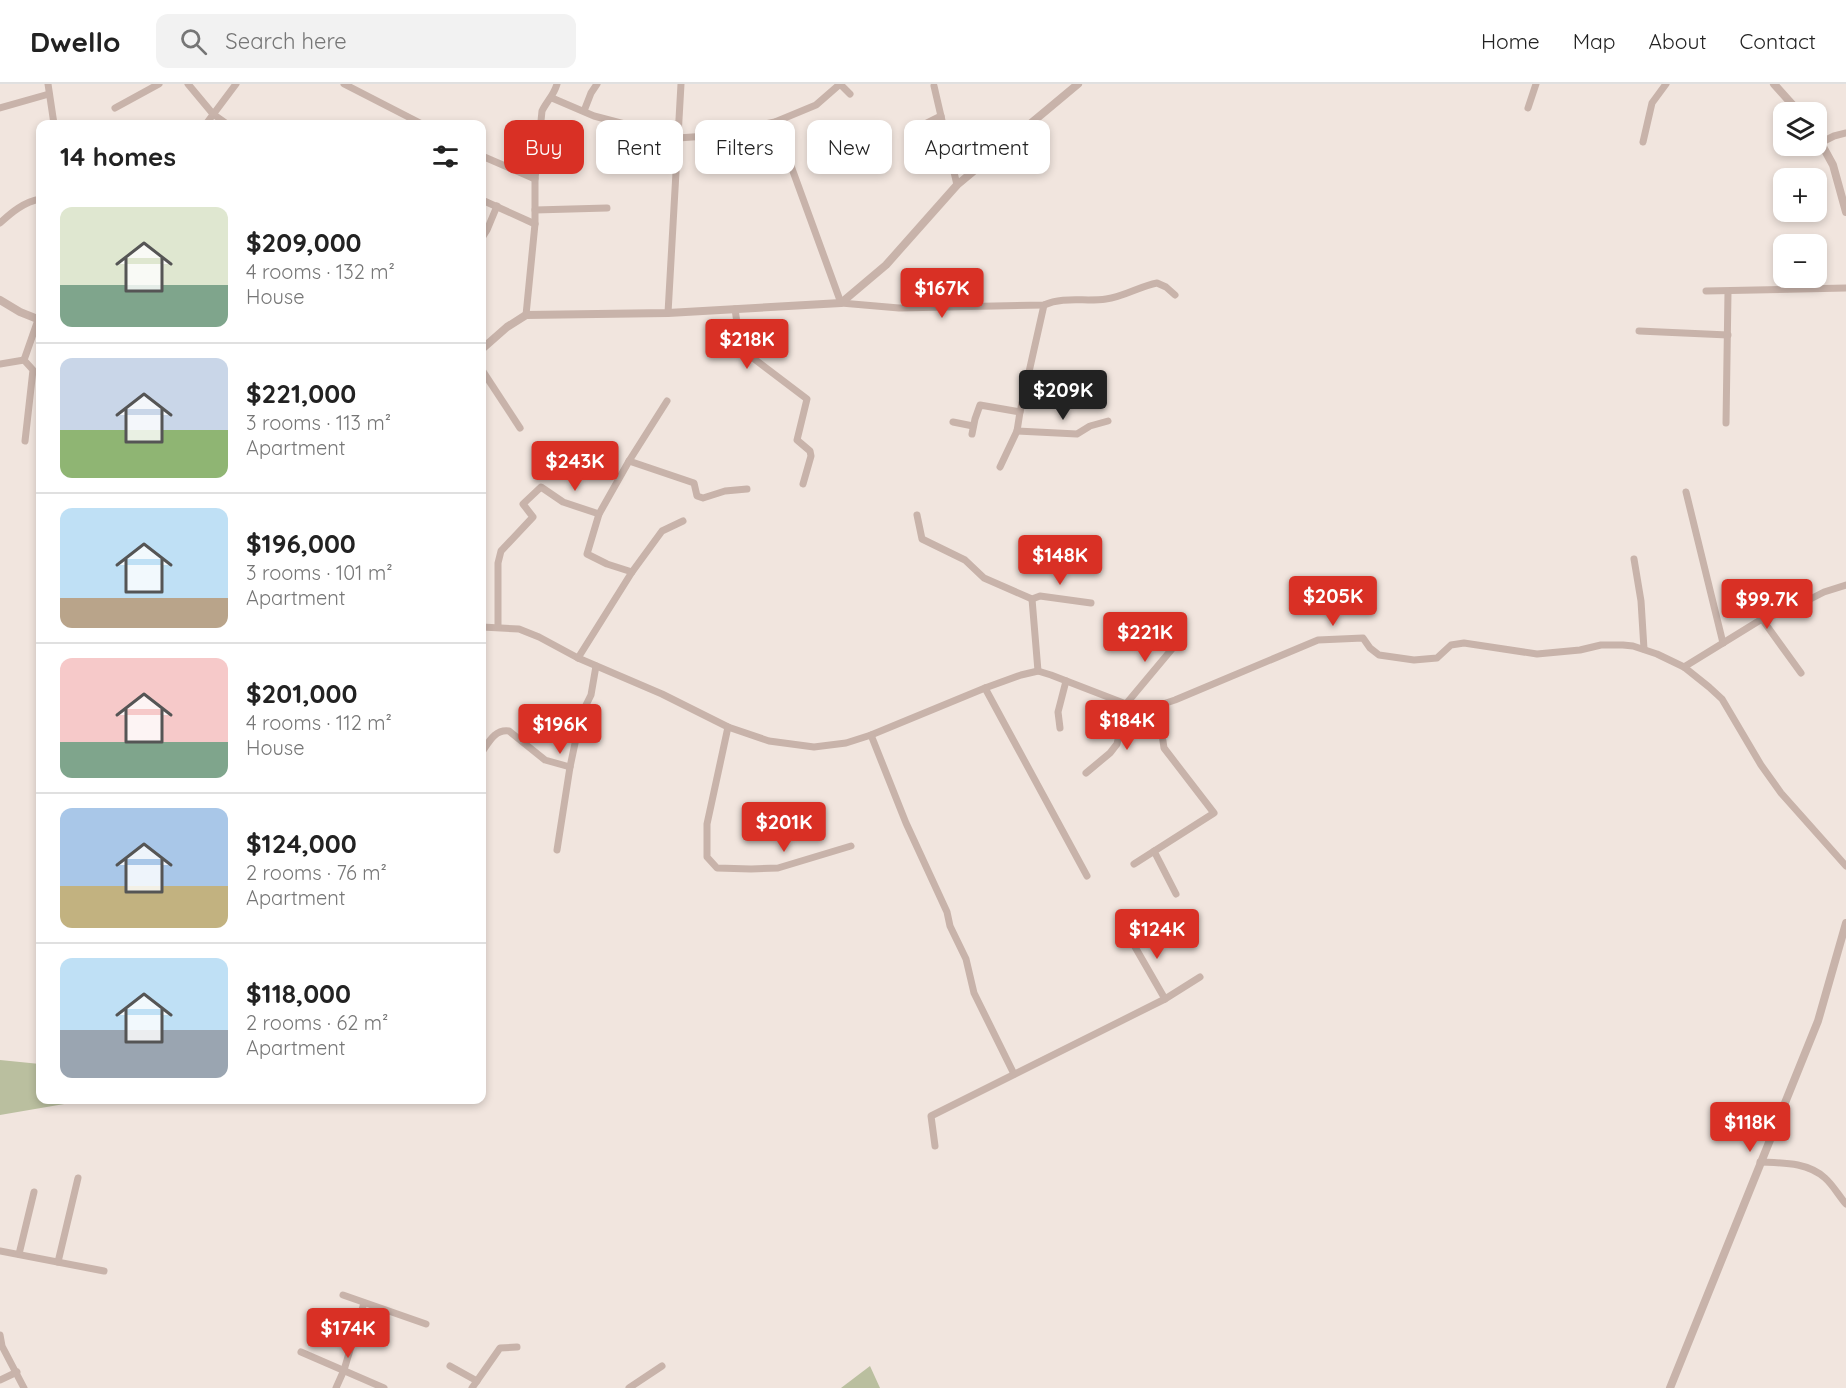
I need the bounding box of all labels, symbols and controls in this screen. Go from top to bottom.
search box [156,14,576,68]
text: Dwello [30,24,120,59]
icon: search [177,25,210,58]
text: Search here [225,27,347,55]
text: Home [1481,28,1540,54]
text: Map [1573,28,1616,54]
text: About [1649,28,1707,54]
text: Contact [1740,28,1816,54]
map controls [1773,102,1827,288]
button: layers [1773,102,1827,156]
chip: Buy [504,120,584,174]
chip: Rent [596,120,683,174]
chip: Filters [695,120,795,174]
chip: New [807,120,892,174]
chip: Apartment [904,120,1050,174]
text: 14 homes [60,140,176,173]
icon: filters [429,140,462,173]
button: + [1773,168,1827,222]
text: $209,000 [246,226,362,259]
icon: home [108,231,180,303]
button: − [1773,234,1827,288]
text: 4 rooms · 132 m² [246,259,395,284]
pin: $167K [900,268,984,319]
text: $167K [915,275,969,300]
text: House [246,284,305,309]
pin: $218K [705,319,789,370]
text: $218K [719,326,775,351]
pin: $209K [1021,370,1105,421]
text: $221,000 [246,377,356,410]
text: $209K [1033,377,1093,402]
icon: home [108,382,180,454]
text: 3 rooms · 113 m² [246,410,391,435]
text: Apartment [246,435,346,460]
pin: $243K [533,441,617,492]
text: $243K [546,448,604,473]
text: $196,000 [246,527,356,560]
icon: home [108,532,180,604]
pin: $148K [1018,535,1102,586]
text: $148K [1032,542,1088,567]
text: 3 rooms · 101 m² [246,560,393,585]
pin: $205K [1291,576,1375,627]
pin: $99.7K [1718,579,1816,630]
text: $205K [1303,583,1363,608]
text: Apartment [246,585,346,610]
text: $99.7K [1736,586,1798,611]
pin: $221K [1103,612,1187,663]
text: $221K [1117,619,1173,644]
text: $201,000 [246,677,357,710]
icon: home [108,682,180,754]
pin: $184K [1085,700,1169,751]
pin: $196K [518,704,602,755]
text: $184K [1099,707,1155,732]
text: 4 rooms · 112 m² [246,710,392,735]
text: $196K [532,711,588,736]
text: House [246,735,305,760]
pin: $201K [742,802,826,853]
text: $201K [756,809,812,834]
text: $124,000 [246,827,357,860]
icon: home [108,832,180,904]
text: 2 rooms · 76 m² [246,860,387,885]
text: Apartment [246,885,346,910]
pin: $124K [1115,909,1199,960]
text: $124K [1129,916,1185,941]
text: $118,000 [246,977,351,1010]
icon: home [108,982,180,1054]
text: 2 rooms · 62 m² [246,1010,388,1035]
text: Apartment [246,1035,346,1060]
pin: $118K [1708,1102,1792,1153]
text: $118K [1724,1109,1776,1134]
pin: $174K [306,1308,390,1359]
text: $174K [321,1315,375,1340]

